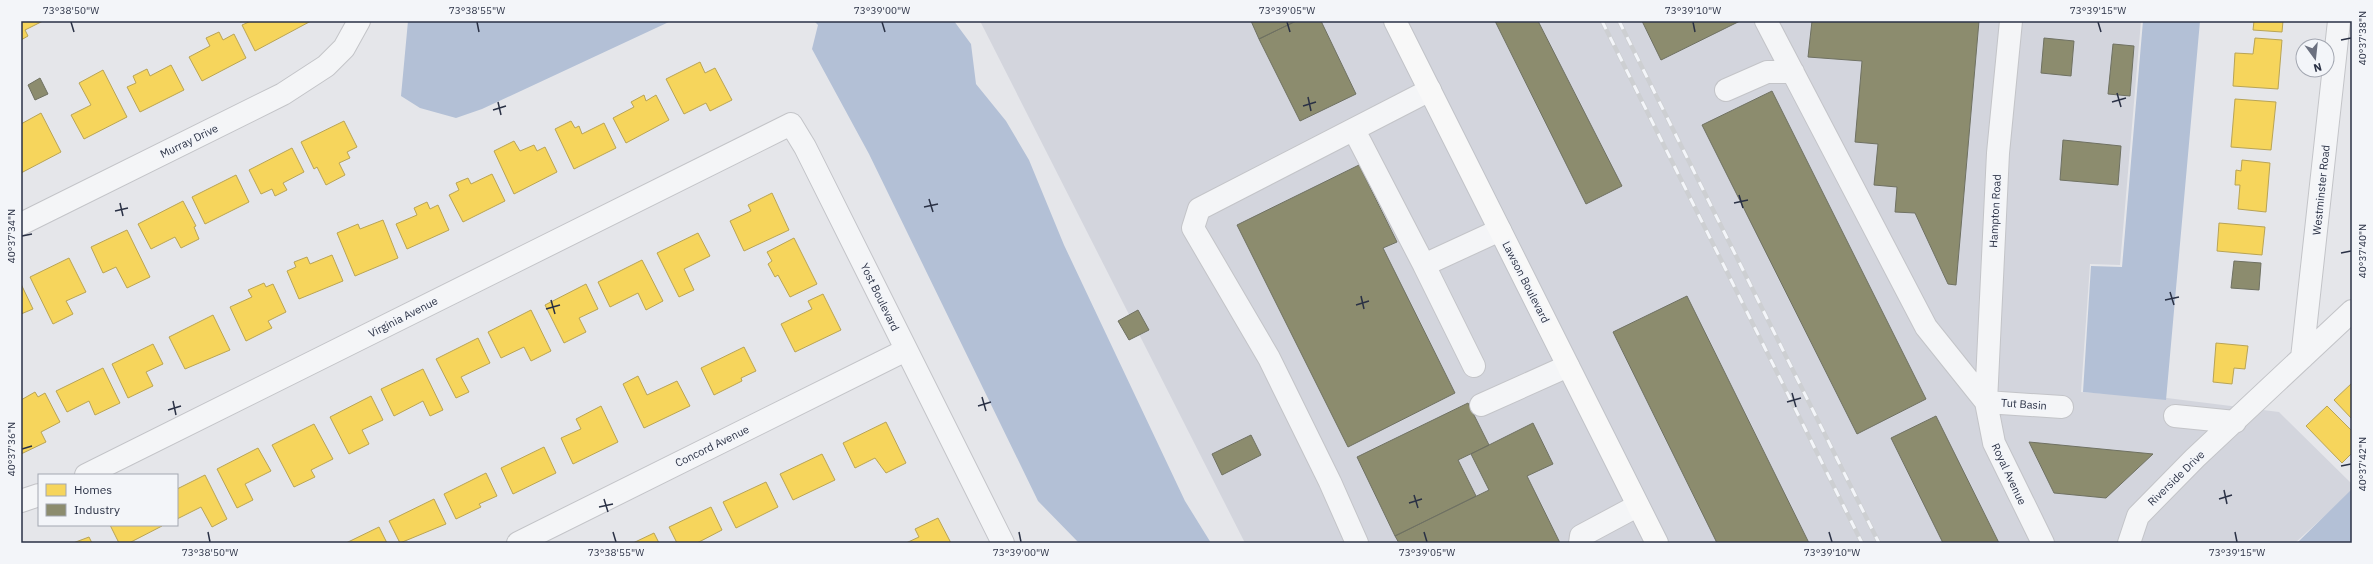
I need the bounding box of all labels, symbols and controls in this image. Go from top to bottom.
text: 73°38'50"W [43,4,99,17]
text: 73°38'55"W [449,4,505,17]
text: 73°39'00"W [854,4,910,17]
text: 73°39'05"W [1259,4,1315,17]
text: 73°39'10"W [1665,4,1721,17]
text: 73°39'15"W [2070,4,2126,17]
text: 40°37'38"N [2356,11,2369,65]
north arrow [2295,38,2335,78]
text: N [2312,60,2323,75]
street label: Murray Drive [158,121,220,161]
street label: Westminster Road [2309,144,2333,236]
street label: Hampton Road [1986,174,2004,248]
text: 40°37'34"N [5,209,18,263]
text: 40°37'40"N [2356,224,2369,278]
street label: Lawson Boulevard [1499,239,1553,325]
street label: Yost Boulevard [857,261,903,333]
street label: Virginia Avenue [366,294,440,340]
street label: Tut Basin [2001,395,2047,413]
text: 40°37'36"N [5,422,18,476]
street label: Concord Avenue [673,422,751,470]
text: 40°37'42"N [2356,437,2369,491]
street label: Royal Avenue [1989,441,2029,507]
street label: Riverside Drive [2145,447,2207,509]
legend [38,474,178,526]
text: Homes [74,482,112,497]
text: Industry [74,502,120,517]
text: 73°38'50"W [182,546,238,559]
text: 73°38'55"W [588,546,644,559]
text: 73°39'00"W [993,546,1049,559]
text: 73°39'05"W [1399,546,1455,559]
text: 73°39'10"W [1804,546,1860,559]
text: 73°39'15"W [2209,546,2265,559]

